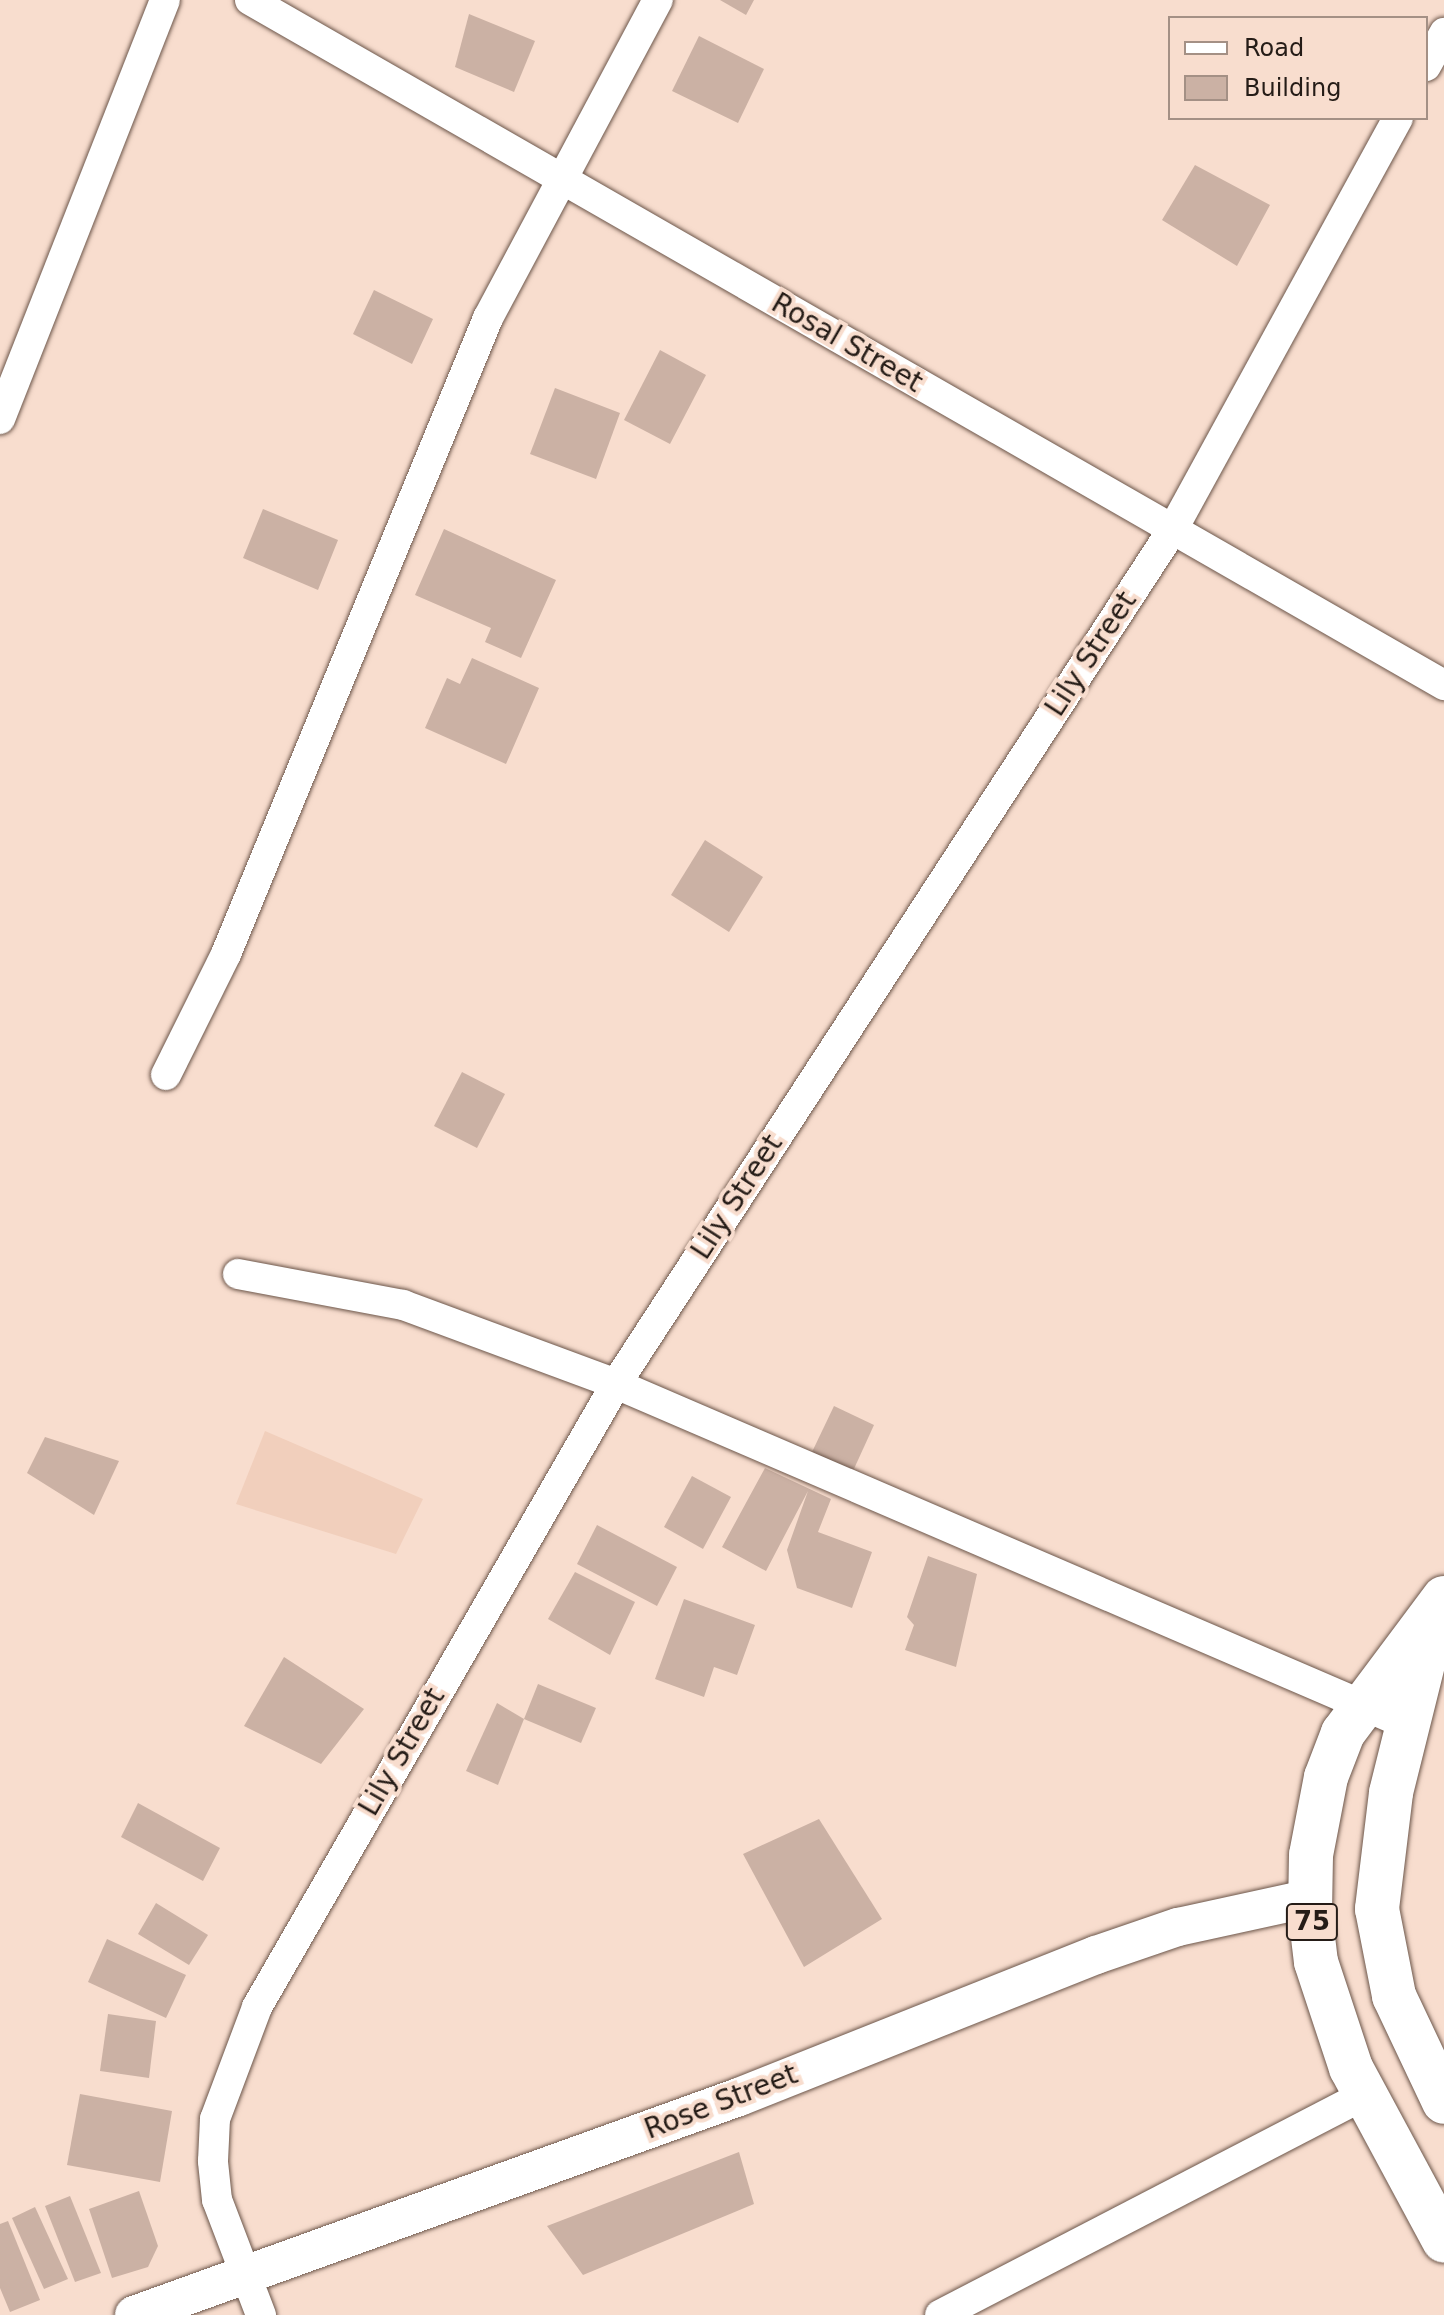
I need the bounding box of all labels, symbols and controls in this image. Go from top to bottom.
legend [1168,16,1428,120]
text: Road [1244,34,1304,62]
text: Building [1244,74,1341,102]
street label: Rosal Street [765,286,929,400]
street label: Lily Street [1038,585,1144,723]
street label: Lily Street [684,1128,790,1266]
street label: Lily Street [352,1682,452,1822]
road number: 75 [1284,1900,1340,1944]
street label: Rose Street [640,2057,802,2147]

